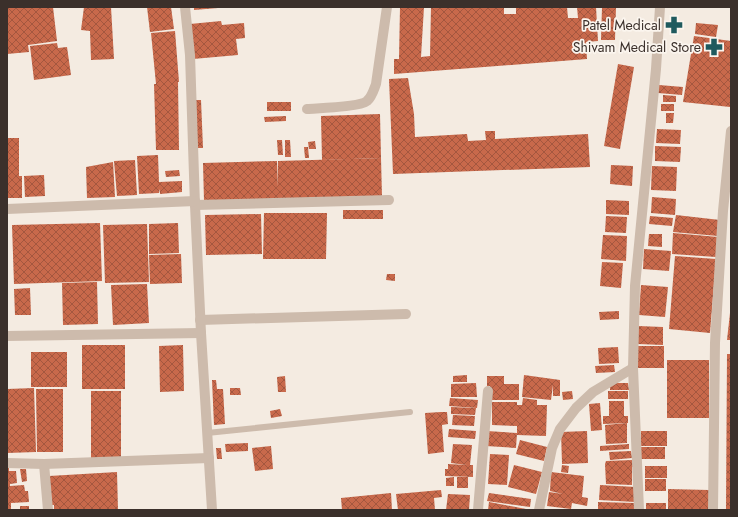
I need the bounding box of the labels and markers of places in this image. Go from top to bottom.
place label: Patel Medical [582,15,661,35]
pharmacy icon: Patel Medical [664,15,684,35]
place label: Shivam Medical Store [573,37,701,57]
pharmacy icon: Shivam Medical Store [704,37,724,57]

